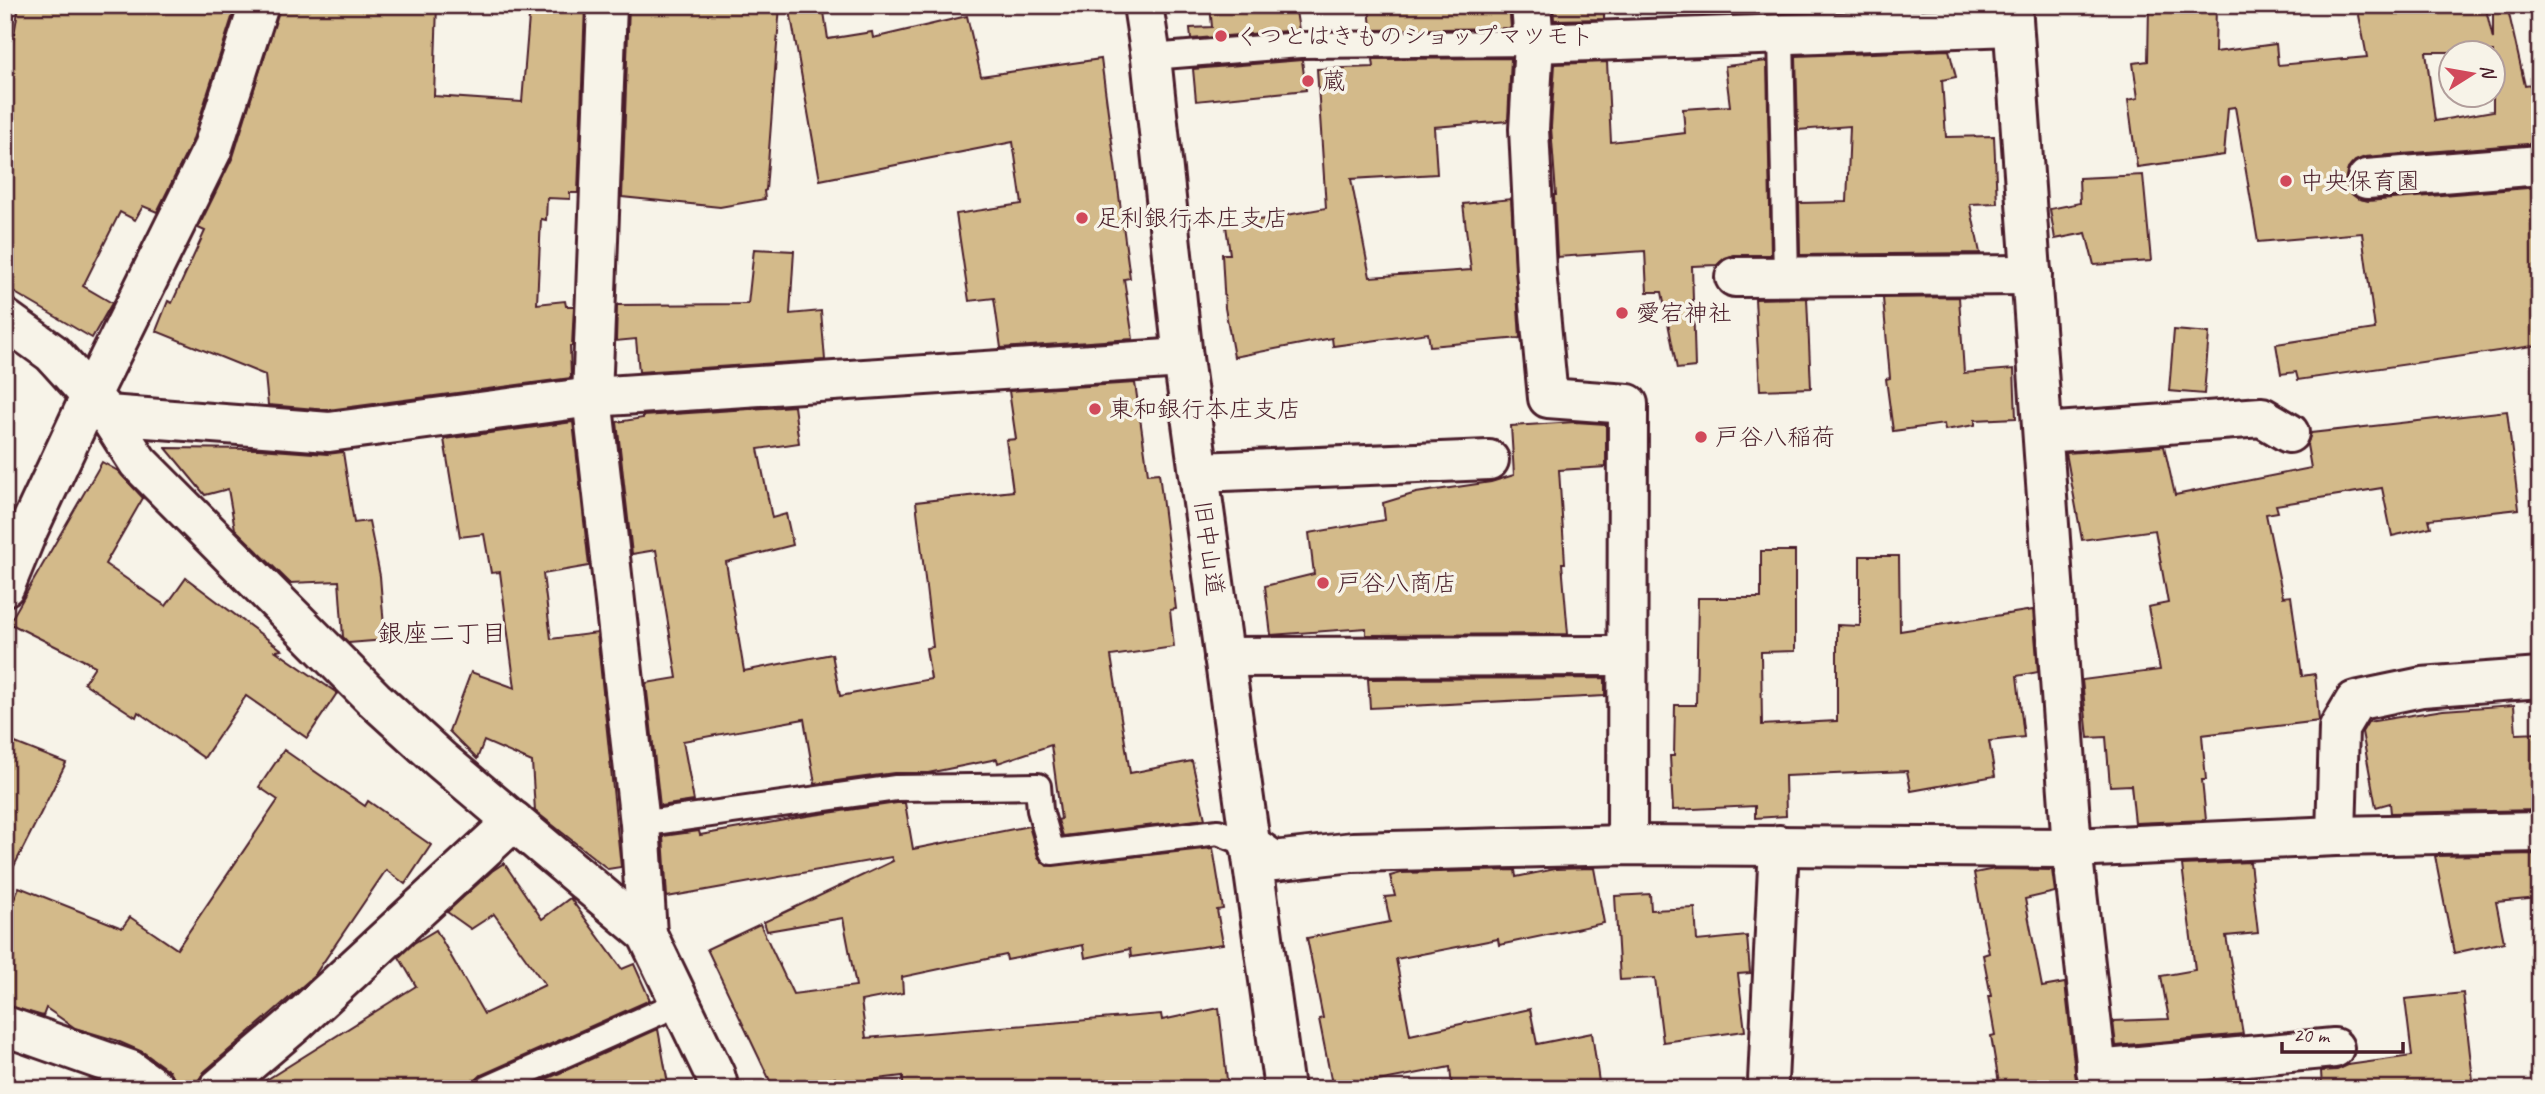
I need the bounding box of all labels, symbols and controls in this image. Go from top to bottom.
place label: くつとはきものショップマツモト [1235,21,1594,51]
marker: くつとはきものショップマツモト [1213,28,1229,44]
north arrow [2436,38,2506,108]
text: N [2475,63,2501,82]
place label: 蔵 [1322,66,1346,96]
marker: 蔵 [1300,73,1316,89]
place label: 中央保育園 [2300,166,2420,196]
marker: 中央保育園 [2278,173,2294,189]
place label: 足利銀行本庄支店 [1096,203,1288,233]
marker: 足利銀行本庄支店 [1074,210,1090,226]
place label: 愛宕神社 [1636,298,1732,328]
marker: 愛宕神社 [1614,305,1630,321]
place label: 東和銀行本庄支店 [1109,394,1301,424]
marker: 東和銀行本庄支店 [1087,401,1103,417]
place label: 戸谷八稲荷 [1715,422,1835,452]
marker: 戸谷八稲荷 [1693,429,1709,445]
street label: 旧中山道 [1187,498,1231,598]
place label: 戸谷八商店 [1337,568,1457,598]
marker: 戸谷八商店 [1315,575,1331,591]
district label: 銀座二丁目 [377,617,507,650]
scale bar [2282,1010,2403,1054]
text: 20 m [2293,1022,2331,1048]

